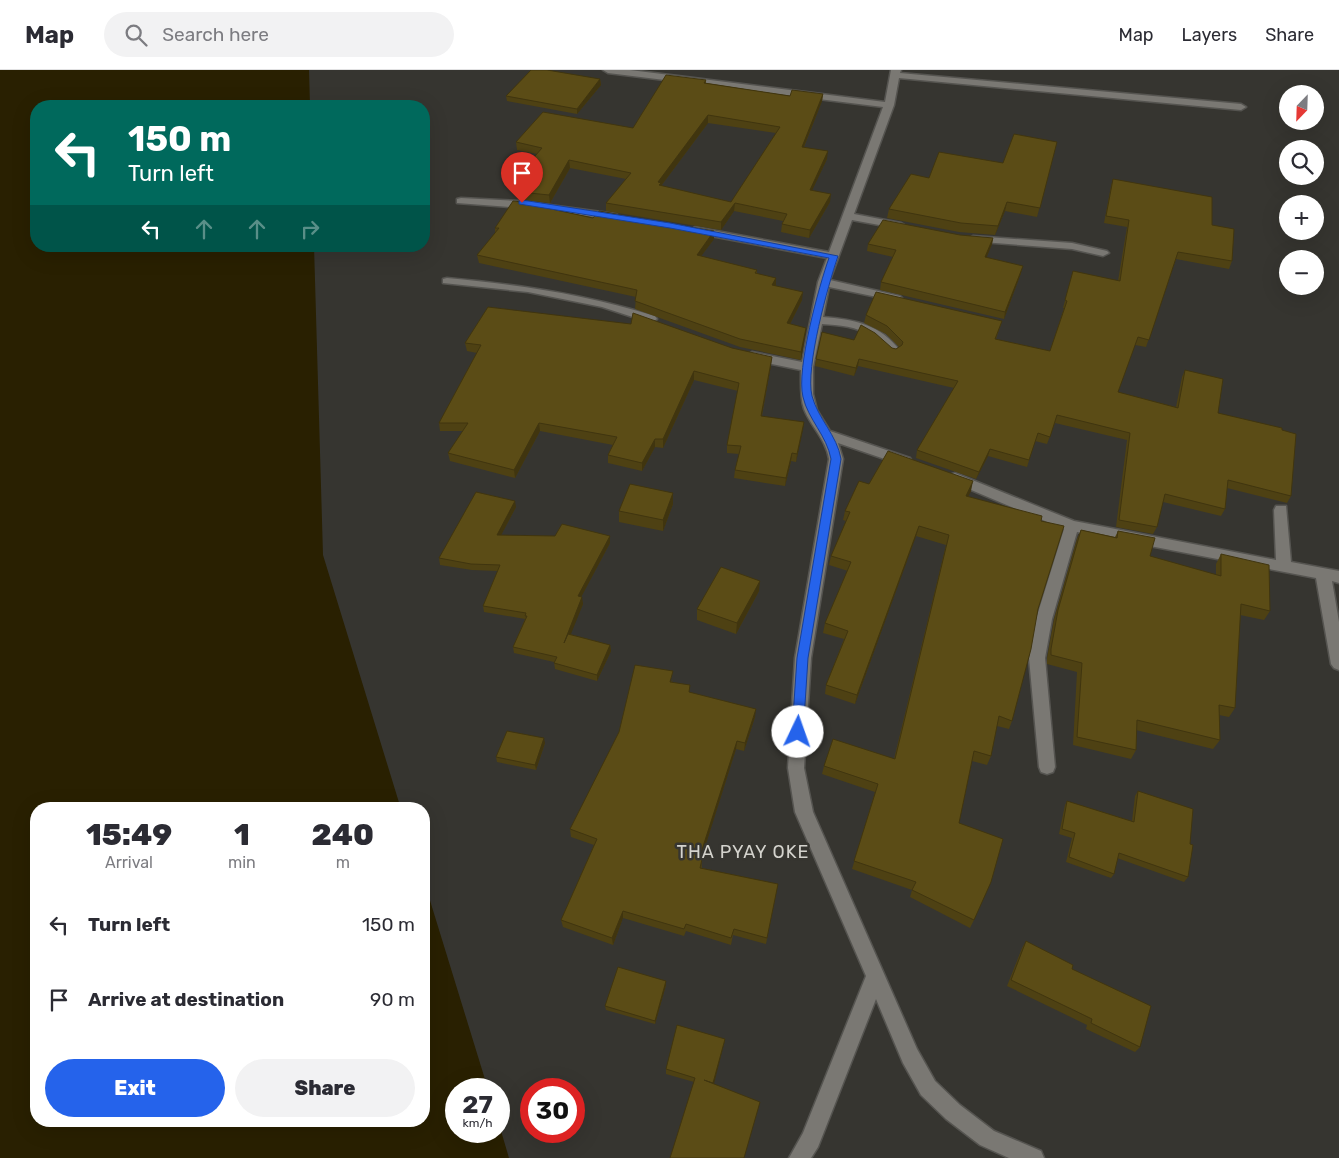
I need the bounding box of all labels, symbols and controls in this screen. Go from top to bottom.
search box [104,12,454,57]
text: Map [25,21,74,49]
icon: search [122,21,150,49]
text: Search here [162,23,269,46]
text: Map [1119,24,1154,46]
text: Layers [1182,24,1237,46]
text: Share [1265,24,1314,46]
north arrow [1279,85,1324,130]
map controls [1279,85,1324,295]
text: 150 m [128,118,231,160]
icon: left [45,120,110,185]
button: search [1279,140,1324,185]
pin [501,152,543,203]
icon: arrive [508,159,536,187]
text: Turn left [128,160,214,187]
button: + [1279,195,1324,240]
icon: left [137,215,165,243]
icon: ahead [190,215,218,243]
icon: ahead [243,215,271,243]
icon: right [296,215,324,243]
button: − [1279,250,1324,295]
position arrow [771,705,823,757]
text: 15:49 [86,817,172,853]
text: 1 [234,817,250,853]
text: 240 [312,817,374,853]
district label: THA PYAY OKE [676,841,810,863]
text: Arrival [105,853,153,872]
text: min [228,853,256,872]
text: m [336,853,350,872]
icon: left [45,911,73,939]
text: Turn left [88,913,170,936]
text: 150 m [362,913,415,936]
icon: arrive [45,986,73,1014]
text: Arrive at destination [88,988,284,1011]
text: 90 m [370,988,415,1011]
button: Exit [45,1059,225,1117]
button: Share [235,1059,415,1117]
speed limit sign: 30 [520,1078,585,1143]
text: 27 [462,1090,493,1119]
text: km/h [463,1116,492,1130]

